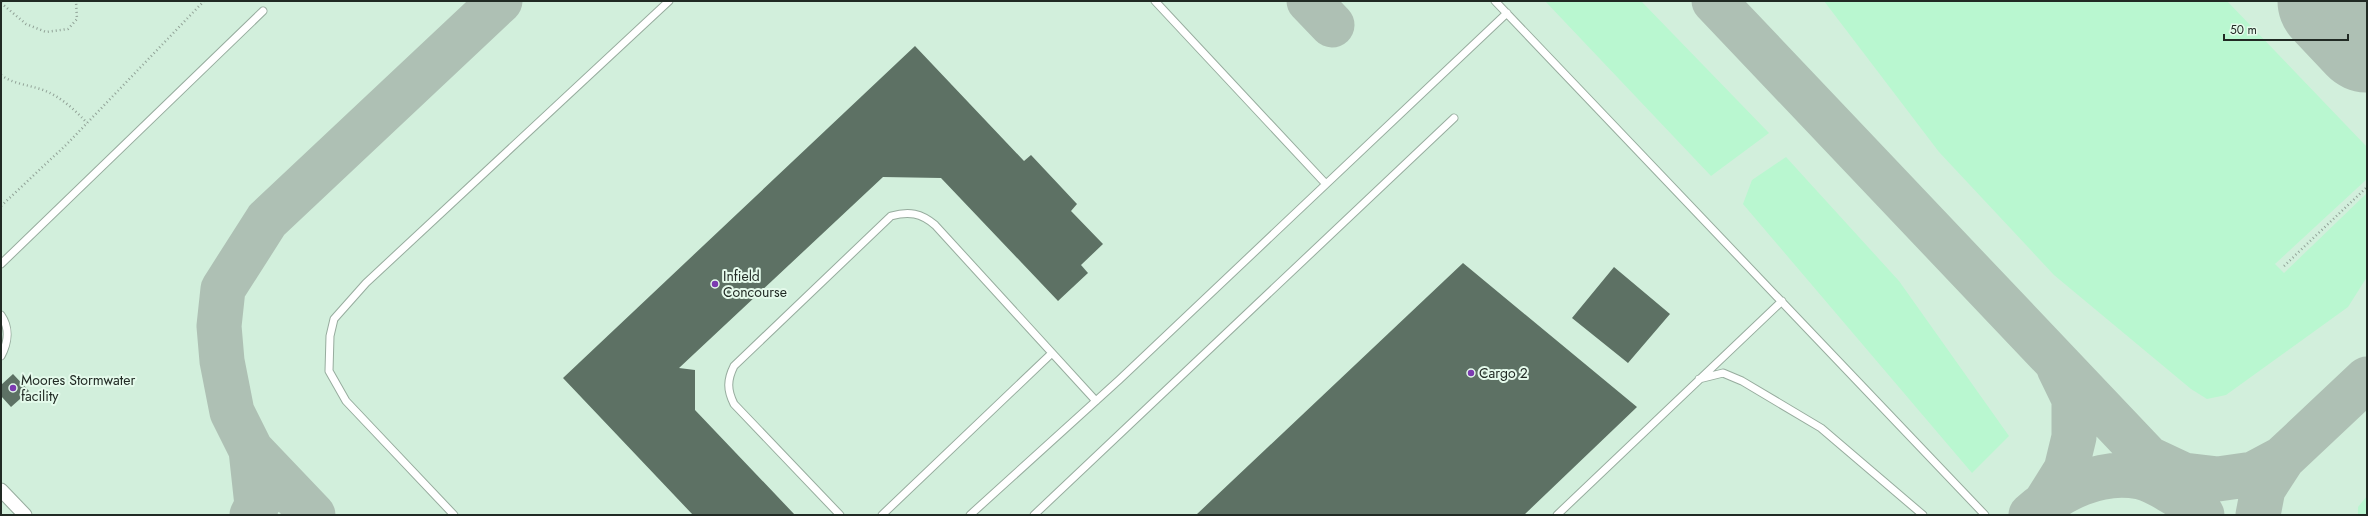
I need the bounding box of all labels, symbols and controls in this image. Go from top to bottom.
scale bar [2224,16,2348,42]
text: 50 m [2230,21,2257,39]
place label: Infield Concourse [723,266,787,302]
marker: Infield Concourse [710,279,720,289]
place label: Cargo 2 [1479,363,1528,383]
marker: Cargo 2 [1466,368,1476,378]
place label: Moores Stormwater facility [21,370,135,406]
marker: Moores Stormwater facility [8,383,18,393]

